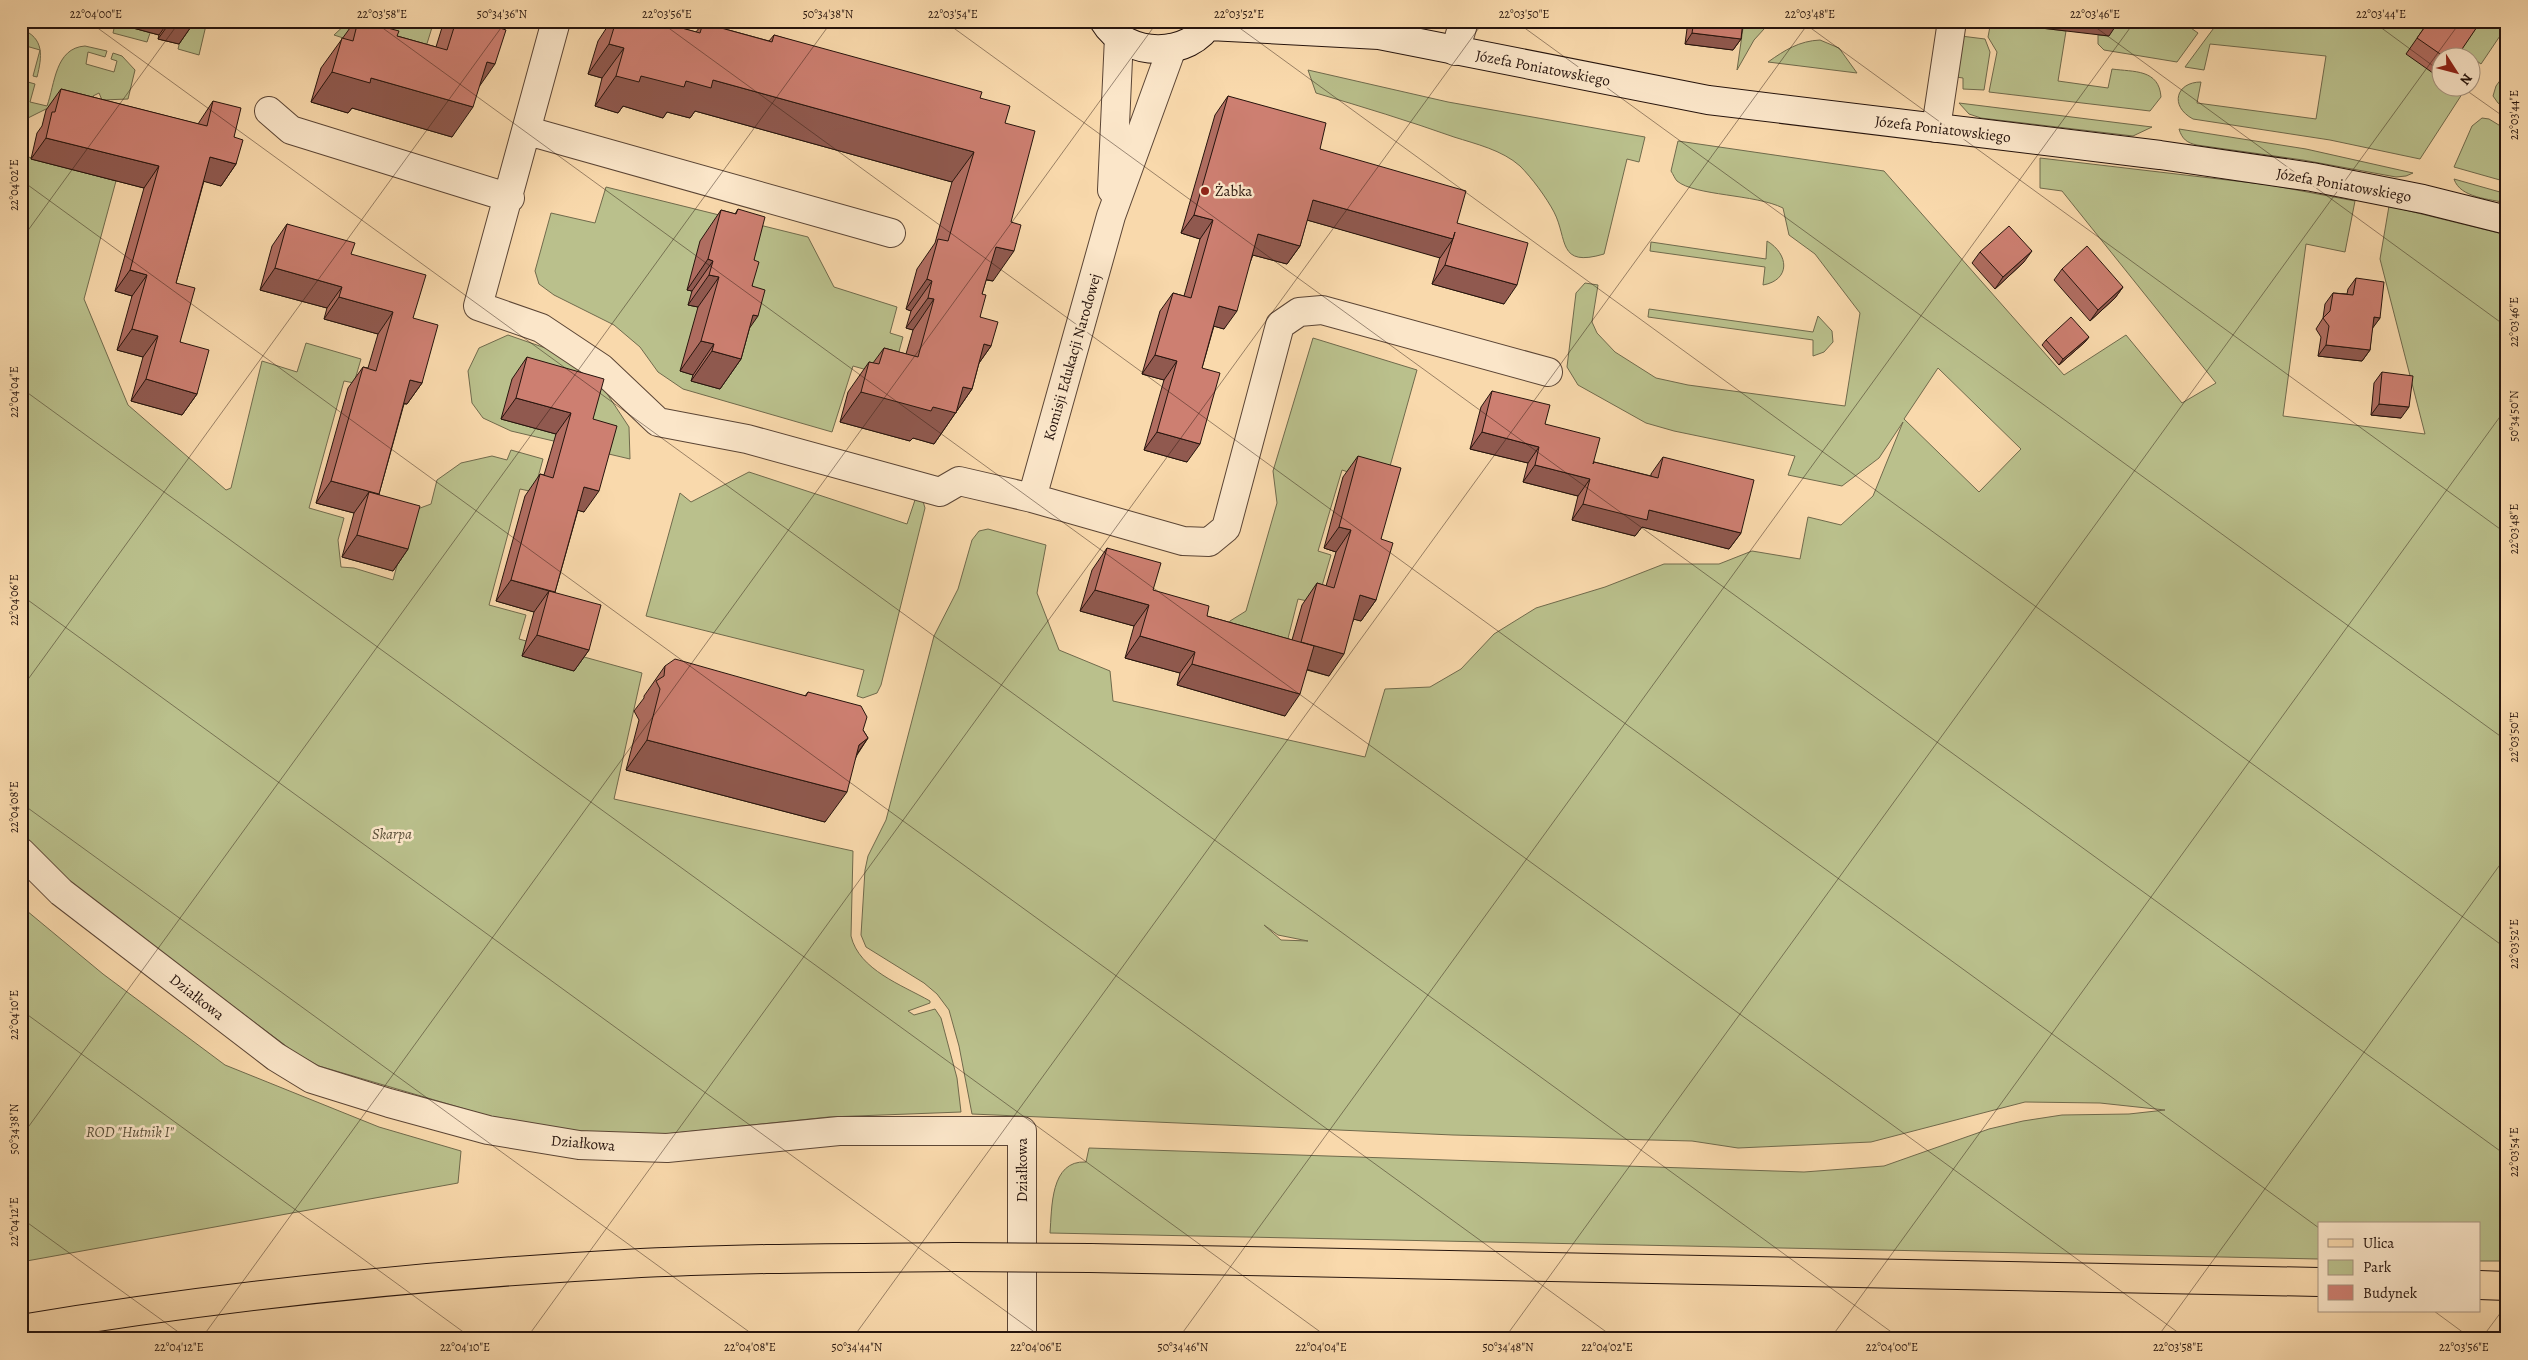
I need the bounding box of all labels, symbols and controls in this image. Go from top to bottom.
text: 22°04'00"E [70,6,122,22]
text: 22°03'58"E [357,6,407,22]
text: 50°34'36"N [477,6,528,22]
text: 22°03'56"E [642,6,692,22]
text: 50°34'38"N [803,6,854,22]
text: 22°03'54"E [928,6,978,22]
text: 22°03'52"E [1214,6,1264,22]
text: 22°03'50"E [1499,6,1549,22]
text: 22°03'48"E [1785,6,1835,22]
text: 22°03'46"E [2070,6,2120,22]
text: 22°03'44"E [2356,6,2406,22]
street label: Józefa Poniatowskiego [1474,45,1612,91]
north arrow [2430,48,2480,98]
text: N [2455,70,2477,89]
text: 22°03'44"E [2506,90,2522,140]
street label: Józefa Poniatowskiego [1874,111,2012,147]
text: 22°04'02"E [6,159,22,211]
street label: Józefa Poniatowskiego [2275,163,2413,207]
place label: Żabka [1215,181,1252,201]
marker: Żabka [1199,185,1211,197]
street label: Komisji Edukacji Narodowej [1039,271,1105,443]
text: 22°03'46"E [2506,297,2522,347]
text: 22°04'04"E [6,366,22,418]
text: 50°34'50"N [2506,390,2522,442]
text: 22°03'48"E [2506,504,2522,554]
text: 22°04'06"E [6,574,22,626]
text: 22°03'50"E [2506,712,2522,762]
text: 22°04'08"E [6,781,22,833]
park label: Skarpa [372,824,412,844]
text: 22°03'52"E [2506,919,2522,969]
street label: Działkowa [165,969,229,1025]
text: 22°04'10"E [6,990,22,1040]
text: 50°34'38"N [6,1103,22,1154]
park label: ROD "Hutnik I" [86,1122,175,1142]
text: 22°03'54"E [2506,1127,2522,1177]
street label: Działkowa [550,1130,616,1156]
street label: Działkowa [1012,1138,1032,1202]
text: 22°04'12"E [6,1197,22,1247]
legend [2318,1222,2480,1312]
text: Ulica [2363,1233,2394,1253]
text: Park [2363,1257,2392,1277]
text: Budynek [2363,1283,2418,1303]
text: 22°04'12"E [154,1339,204,1355]
text: 22°04'10"E [440,1339,490,1355]
text: 22°04'08"E [724,1339,776,1355]
text: 50°34'44"N [832,1339,883,1355]
text: 22°04'06"E [1010,1339,1062,1355]
text: 50°34'46"N [1158,1339,1209,1355]
text: 22°04'04"E [1295,1339,1347,1355]
text: 50°34'48"N [1482,1339,1534,1355]
text: 22°04'02"E [1581,1339,1633,1355]
text: 22°04'00"E [1866,1339,1918,1355]
text: 22°03'58"E [2153,1339,2203,1355]
text: 22°03'56"E [2439,1339,2489,1355]

